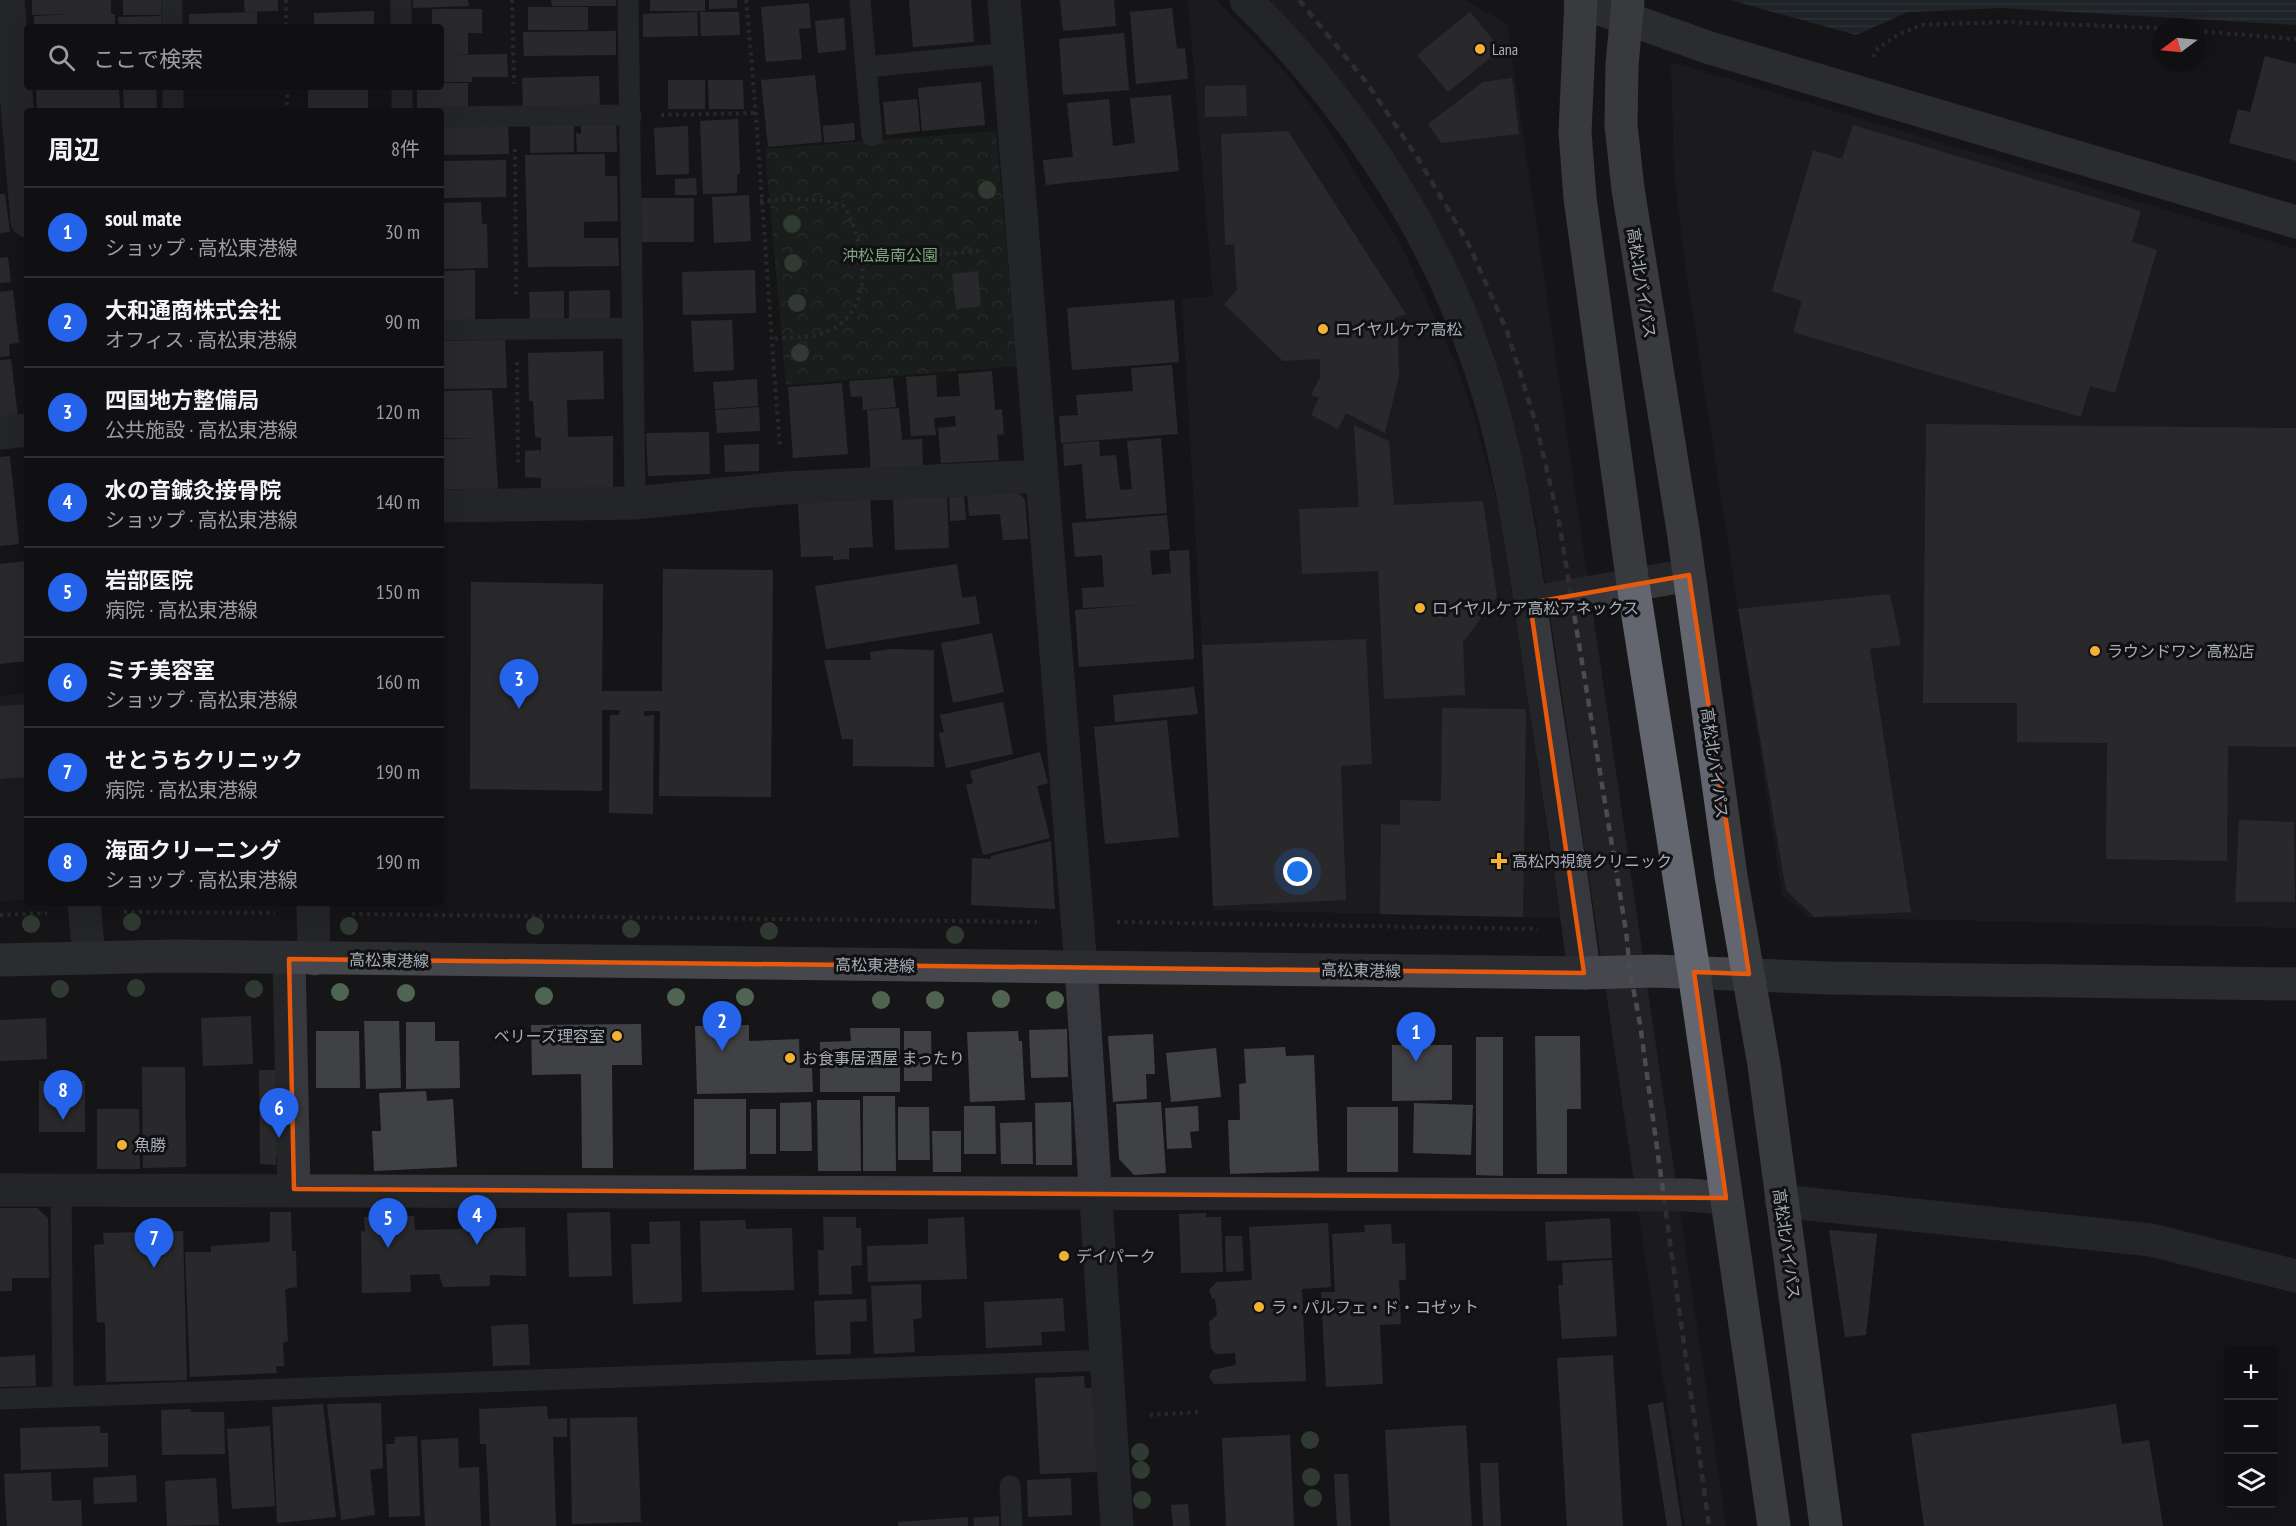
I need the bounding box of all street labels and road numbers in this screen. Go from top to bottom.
street label: 高松北バイパス [1623,226,1661,340]
street label: 高松北バイパス [1697,706,1733,820]
street label: 高松東港線 [349,949,429,971]
street label: 高松東港線 [835,954,915,976]
street label: 高松東港線 [1321,959,1401,981]
street label: 高松北バイパス [1769,1187,1805,1301]

